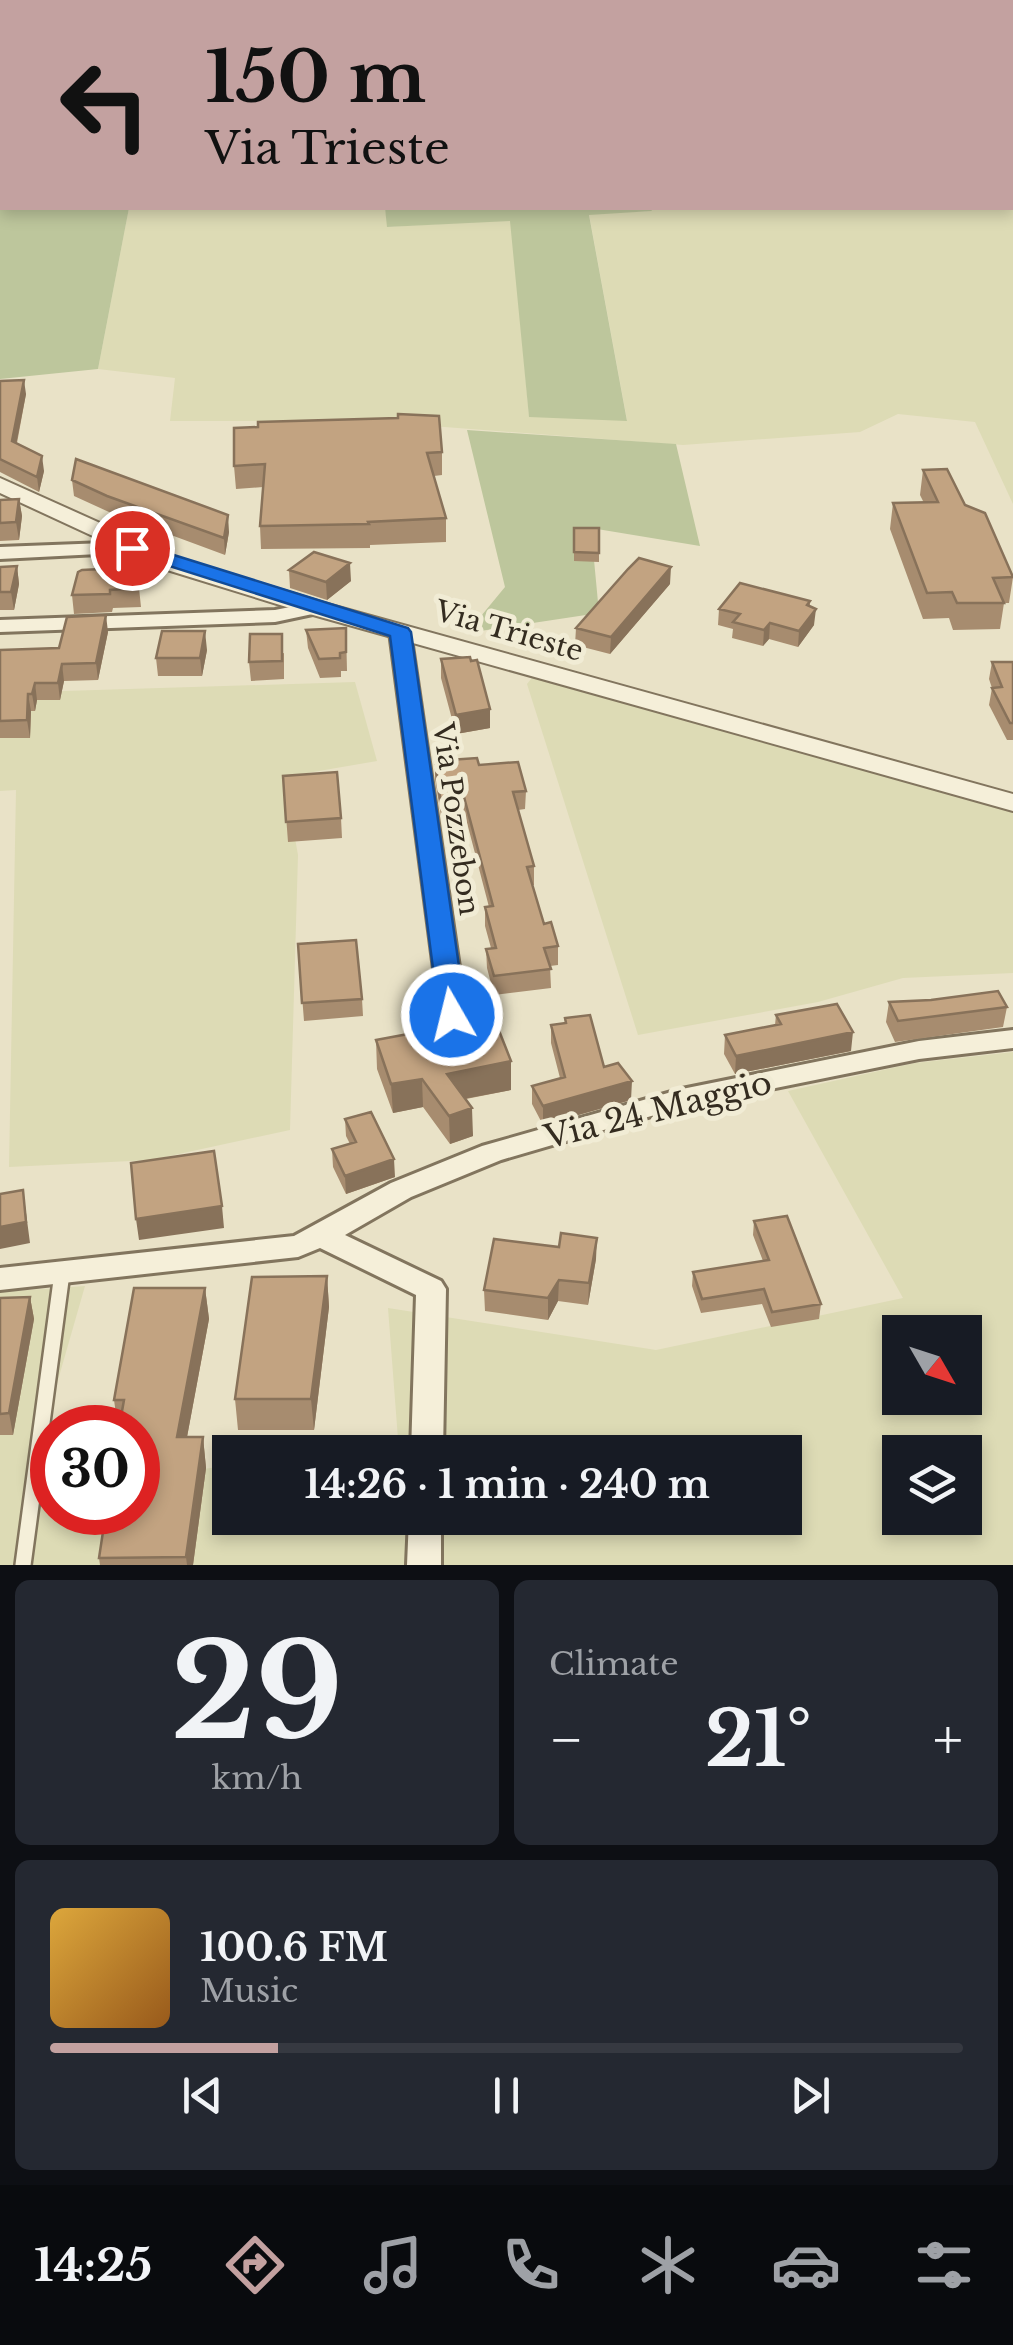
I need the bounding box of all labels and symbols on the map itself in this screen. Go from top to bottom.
pin [90,506,175,591]
street label: Via Trieste [430,593,587,669]
street label: Via Pozzebon [425,719,487,918]
position arrow [400,963,504,1067]
street label: Via 24 Maggio [539,1062,776,1158]
north arrow [882,1315,982,1415]
speed limit sign: 30 [30,1405,160,1535]

